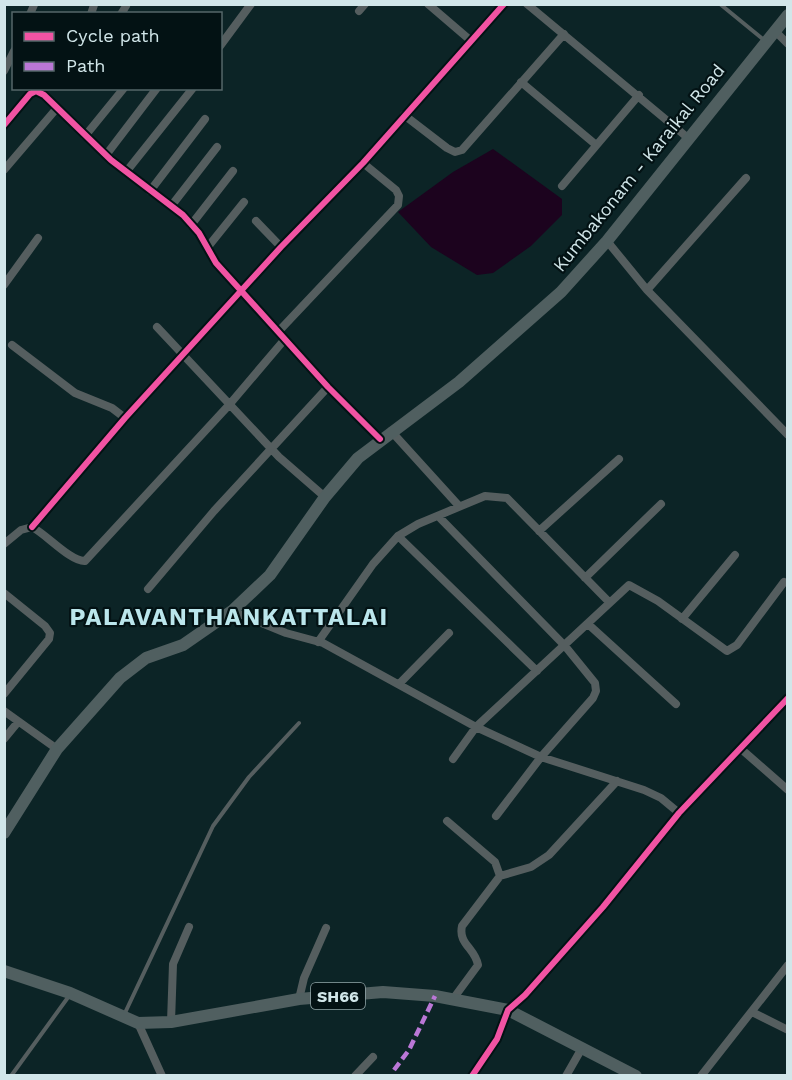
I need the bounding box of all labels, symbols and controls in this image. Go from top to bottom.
legend [12,12,222,90]
text: Cycle path [66,25,160,46]
text: Path [66,55,106,76]
street label: Kumbakonam - Karaikal Road [548,60,729,276]
district label: PALAVANTHANKATTALAI [69,603,389,631]
road number: SH66 [311,983,365,1009]

